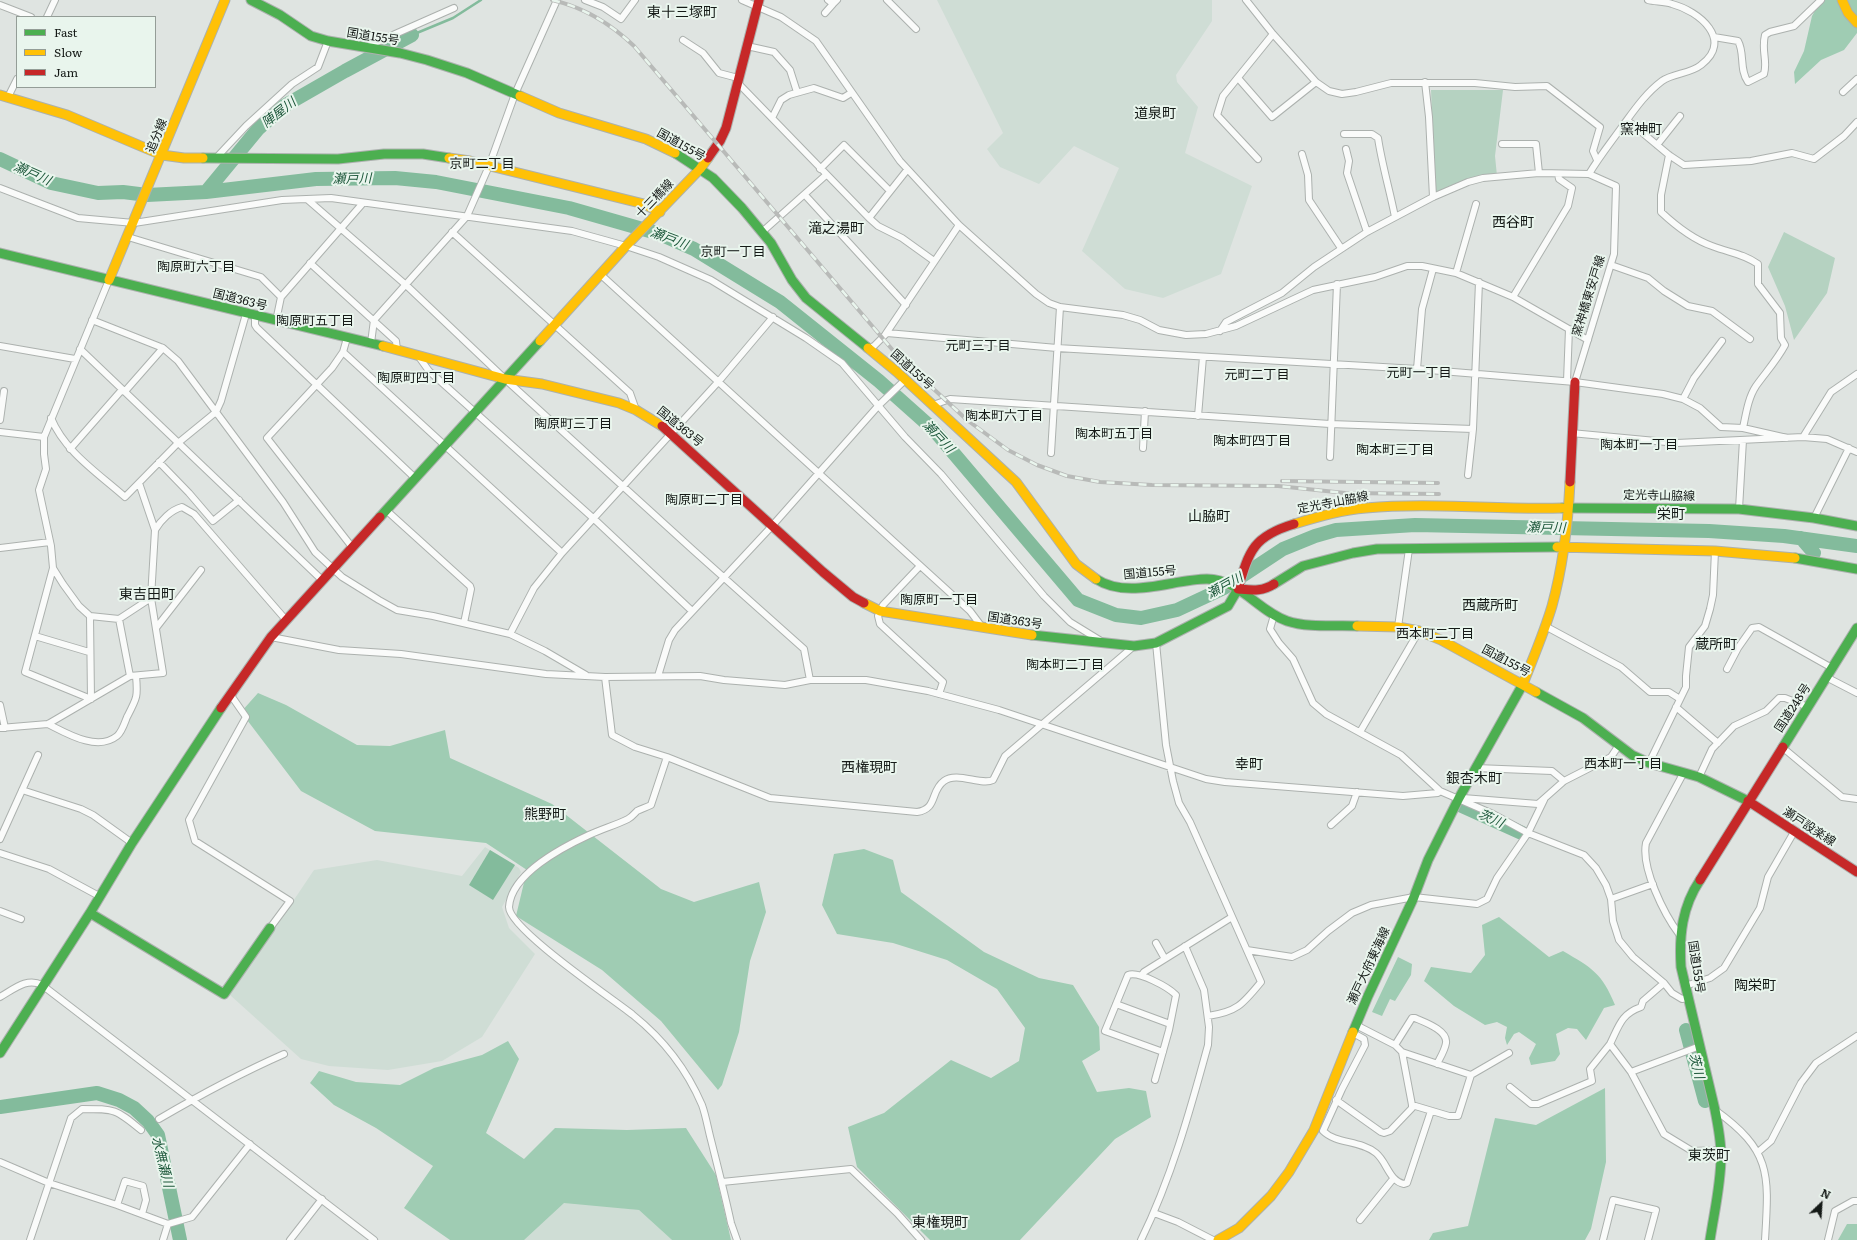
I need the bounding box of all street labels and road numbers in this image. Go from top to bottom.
street label: 国道155号 [346,26,400,48]
street label: 追分線 [144,117,170,155]
street label: 国道155号 [654,126,708,164]
street label: 十三橋線 [633,177,677,221]
street label: 窯神橋東安戸線 [1570,254,1608,338]
street label: 国道363号 [211,286,269,314]
street label: 国道155号 [887,347,937,393]
street label: 国道363号 [654,404,706,450]
street label: 定光寺山脇線 [1623,488,1695,504]
street label: 定光寺山脇線 [1296,489,1370,517]
street label: 国道155号 [1123,564,1177,582]
street label: 国道363号 [987,610,1043,632]
street label: 国道155号 [1479,642,1533,680]
street label: 国道248号 [1772,681,1814,735]
street label: 瀬戸設楽線 [1780,805,1838,849]
street label: 瀬戸大府東海線 [1345,925,1393,1007]
street label: 国道155号 [1685,940,1707,994]

